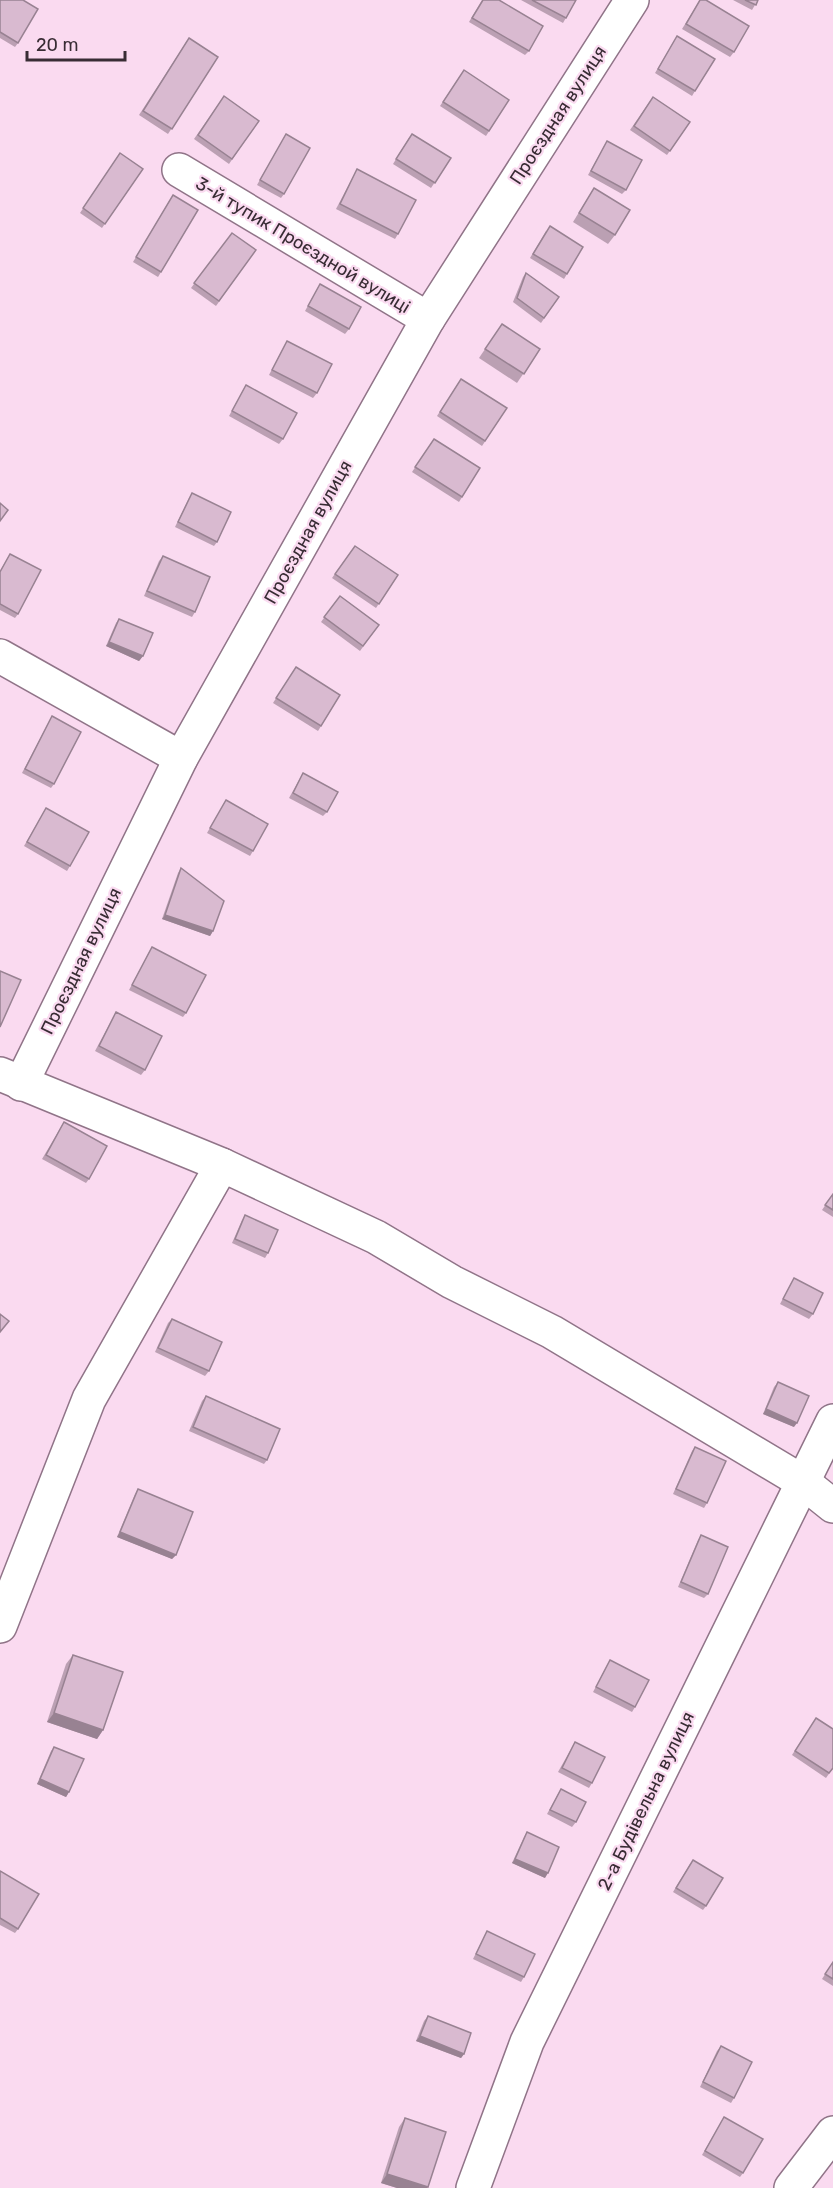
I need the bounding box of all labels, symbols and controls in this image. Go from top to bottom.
scale bar [27,24,124,62]
text: 20 m [36,34,78,56]
street label: Проєздная вулиця [505,42,611,188]
street label: 3-й тупик Проєздной вулиці [192,172,414,318]
street label: Проєздная вулиця [259,456,357,608]
street label: Проєздная вулиця [36,884,126,1038]
street label: 2-а Будівельна вулиця [593,1708,699,1894]

